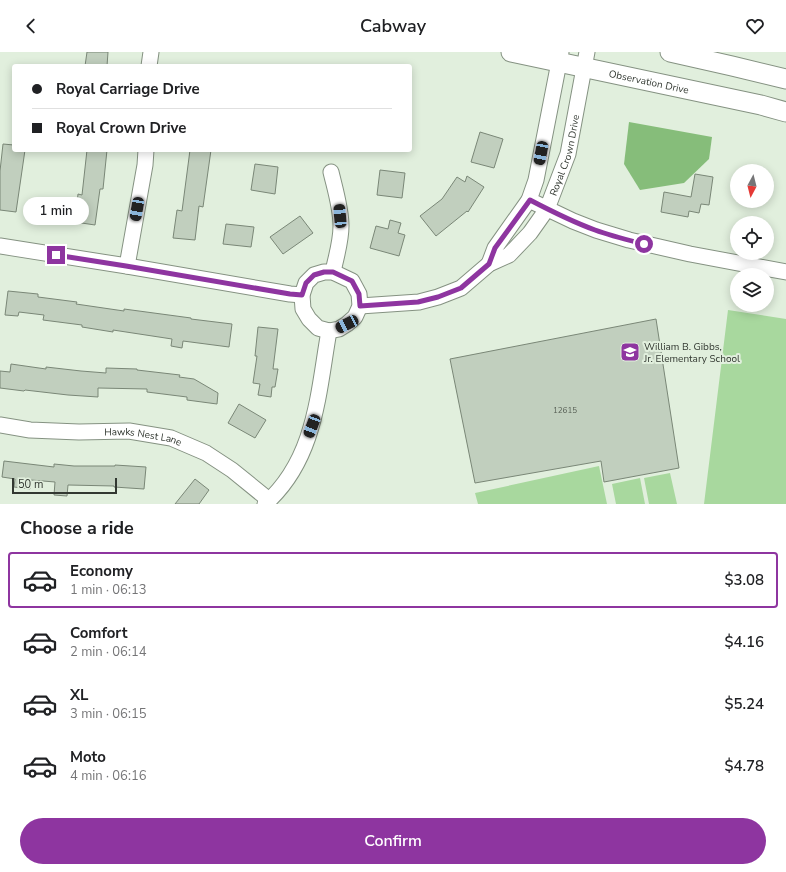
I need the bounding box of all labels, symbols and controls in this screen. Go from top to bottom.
text: Cabway [360,14,426,38]
icon: back [20,15,42,37]
icon: heart [744,15,766,37]
street label: Observation Drive [607,67,690,98]
text: Royal Carriage Drive [56,79,200,99]
street label: Royal Crown Drive [547,113,583,198]
text: Royal Crown Drive [56,118,186,138]
car [533,140,549,166]
north arrow [730,164,774,208]
map controls [730,164,774,312]
car [129,196,145,222]
callout: 1 min [23,197,89,225]
text: 1 min [39,202,73,220]
car [333,204,347,228]
button: locate [730,216,774,260]
route start [635,235,653,253]
route end [47,246,65,264]
button: layers [730,268,774,312]
car [334,313,360,335]
place label: William B. Gibbs, Jr. Elementary School [643,340,740,366]
school or university icon: William B. Gibbs, Jr. Elementary School [619,341,641,363]
house number: 12615 [553,405,577,416]
car [302,413,322,439]
street label: Hawks Nest Lane [104,425,184,450]
scale bar [12,476,117,495]
text: 50 m [18,477,43,492]
text: Choose a ride [20,516,134,540]
text: Economy [70,561,133,581]
icon: car [22,562,58,598]
text: $3.08 [724,570,764,590]
text: 1 min · 06:13 [70,581,146,599]
text: Comfort [70,623,127,643]
icon: car [22,624,58,660]
text: $4.16 [724,632,764,652]
text: 2 min · 06:14 [70,643,146,661]
text: XL [70,685,89,705]
icon: car [22,686,58,722]
text: $5.24 [724,694,764,714]
text: 3 min · 06:15 [70,705,146,723]
text: Moto [70,747,106,767]
icon: car [22,748,58,784]
text: $4.78 [724,756,764,776]
text: 4 min · 06:16 [70,767,146,785]
button: Confirm [20,818,766,864]

